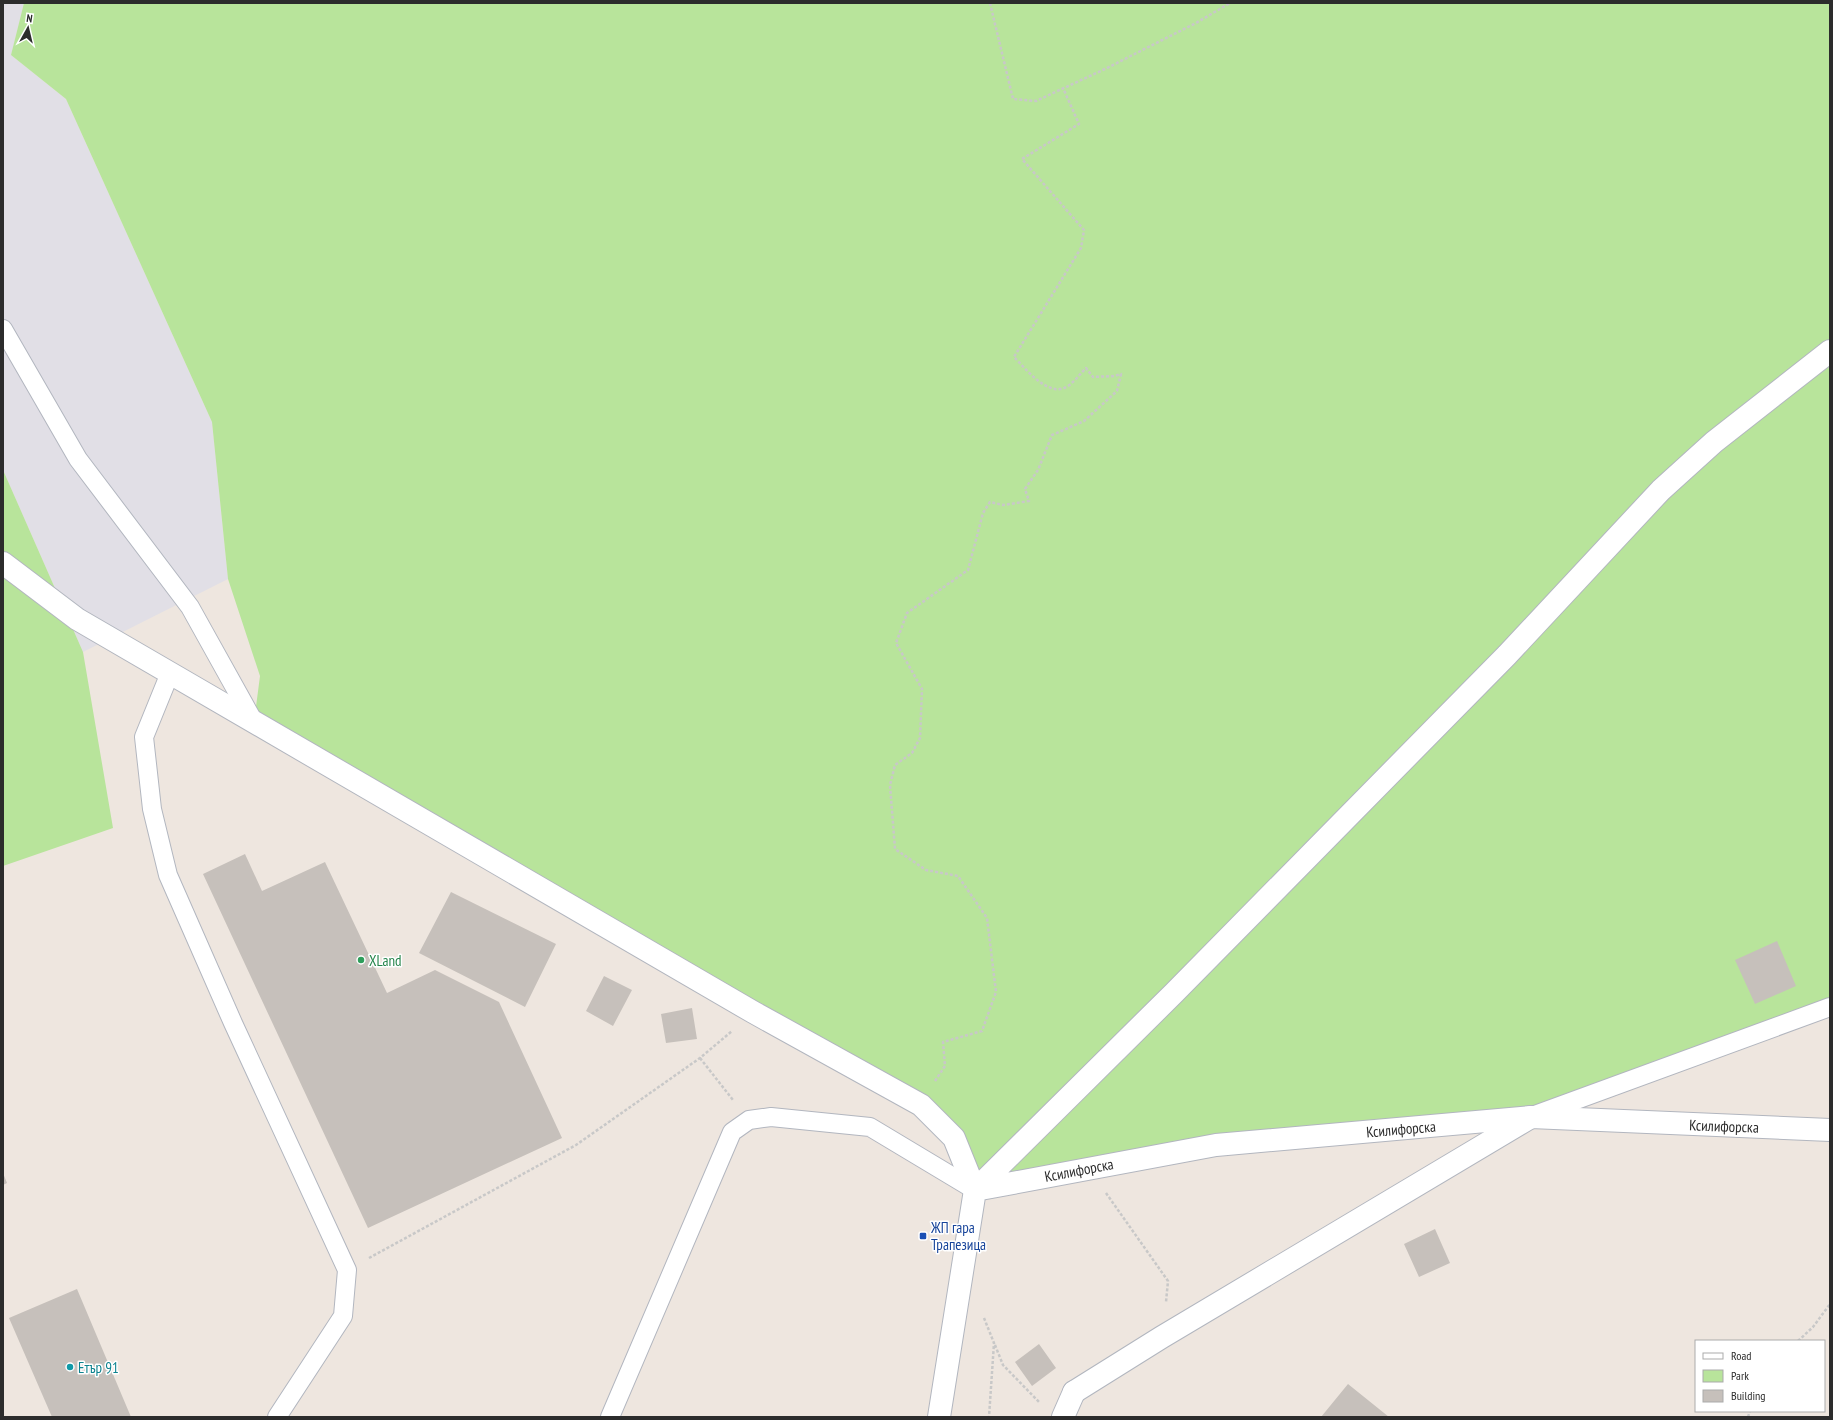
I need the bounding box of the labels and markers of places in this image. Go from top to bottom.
place label: XLand [369,951,402,970]
marker: XLand [356,955,366,965]
place label: ЖП гара Трапезица [930,1218,986,1254]
marker: ЖП гара Трапезица [918,1231,928,1241]
place label: Етър 91 [78,1358,119,1377]
marker: Етър 91 [65,1362,75,1372]

